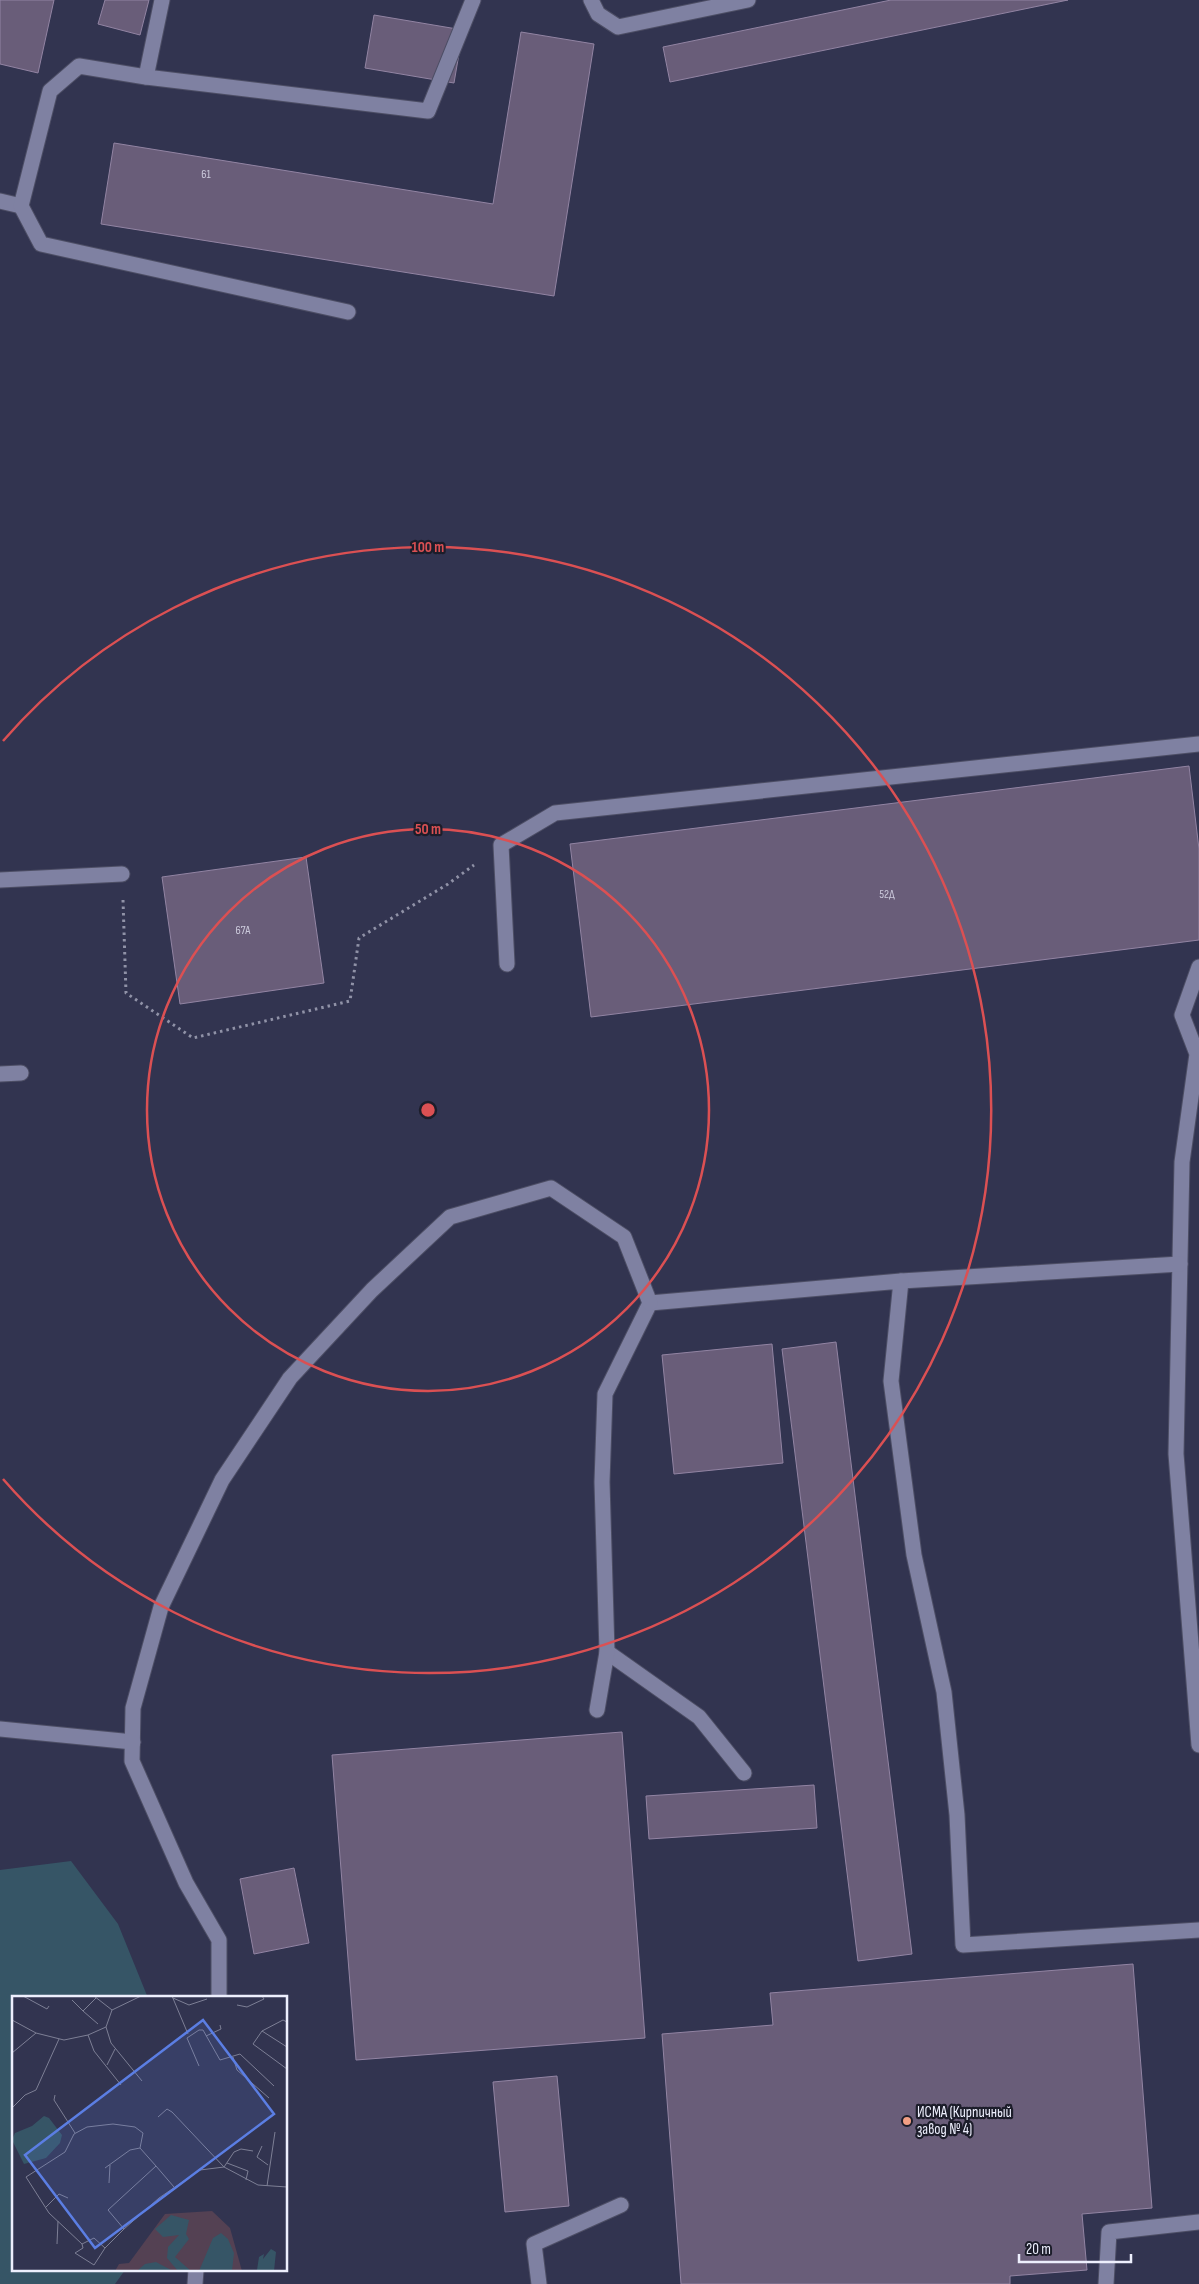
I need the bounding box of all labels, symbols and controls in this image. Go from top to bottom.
house number: 61 [201,167,212,182]
text: 100 m [412,538,444,557]
text: 50 m [415,820,441,839]
house number: 52Д [879,887,895,902]
house number: 67А [236,923,251,938]
centre of rings [419,1101,437,1119]
inset map [12,1996,288,2272]
place label: ИСМА (Кирпичный завод № 4) [917,2103,1012,2139]
marker: ИСМА (Кирпичный завод № 4) [901,2115,913,2127]
scale bar [1019,2232,1132,2264]
text: 20 m [1026,2240,1051,2259]

